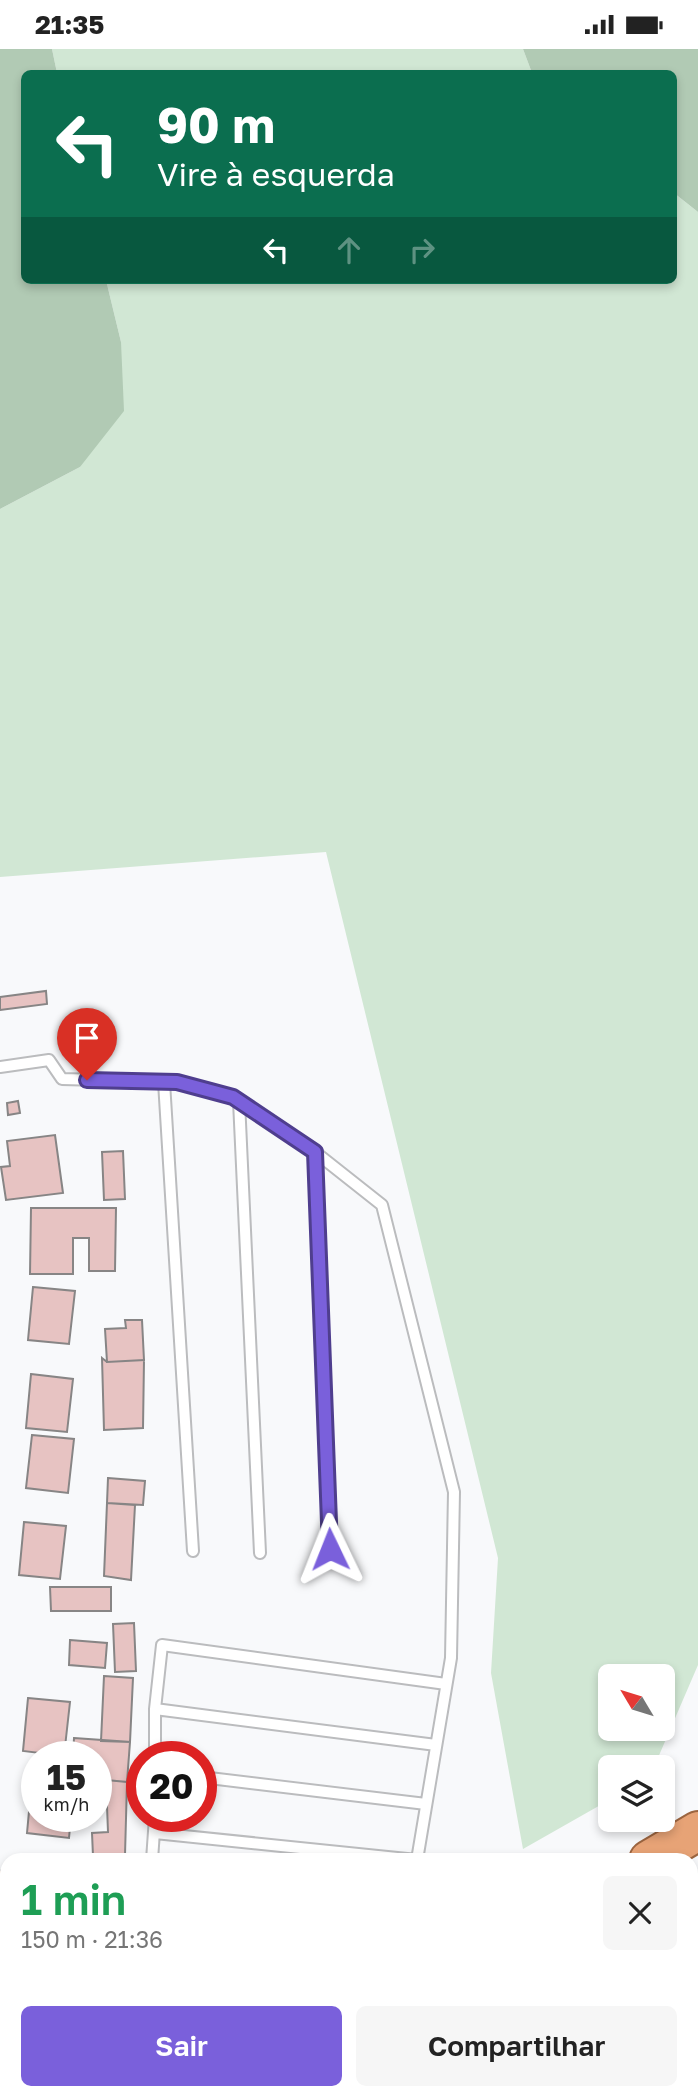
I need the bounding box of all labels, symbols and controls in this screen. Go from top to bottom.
text: 21:35 [35,9,104,40]
text: 90 m [157,95,275,154]
icon: left [42,98,133,189]
text: Vire à esquerda [157,155,395,193]
icon: left [257,231,295,269]
icon: ahead [330,231,368,269]
icon: right [403,231,441,269]
pin [57,1008,117,1080]
icon: arrive [68,1019,106,1057]
position arrow [293,1512,367,1586]
north arrow [598,1664,676,1741]
map controls [598,1664,675,1832]
speed limit sign: 20 [126,1741,217,1832]
button: layers [598,1755,675,1832]
text: 15 [47,1756,86,1798]
text: km/h [44,1793,89,1815]
text: 1 min [21,1874,126,1924]
button: close [603,1876,677,1950]
text: 150 m · 21:36 [21,1925,163,1953]
button: Sair [21,2006,342,2086]
button: Compartilhar [356,2006,677,2086]

